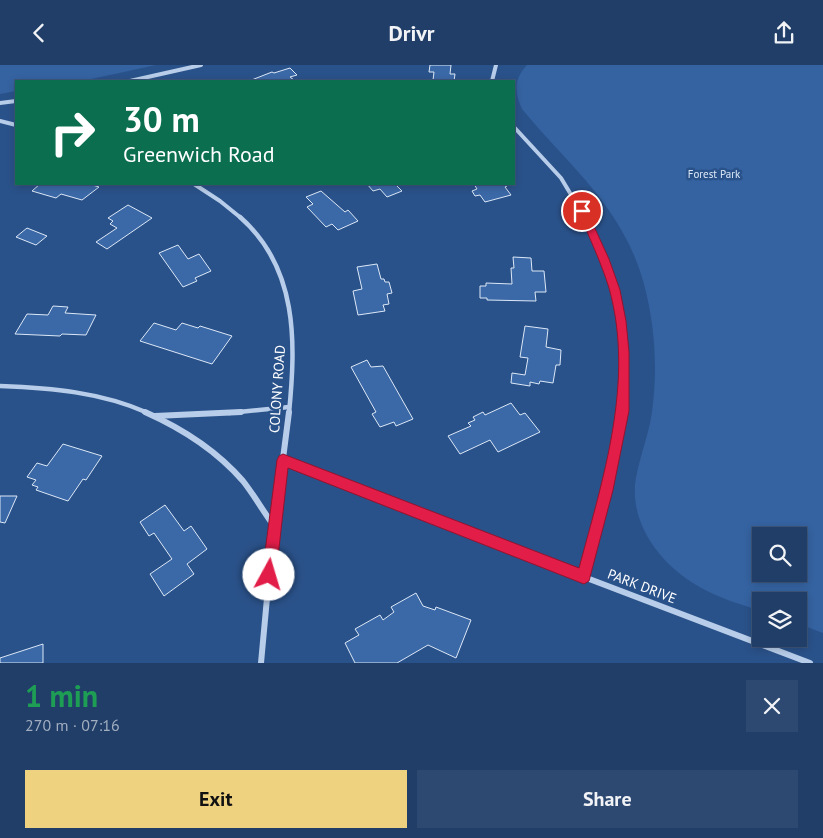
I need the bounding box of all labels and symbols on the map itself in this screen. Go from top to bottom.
park label: Forest Park [688,167,741,181]
pin [561,190,603,232]
street label: COLONY ROAD [265,344,289,434]
position arrow [242,548,294,600]
street label: PARK DRIVE [605,565,679,607]

